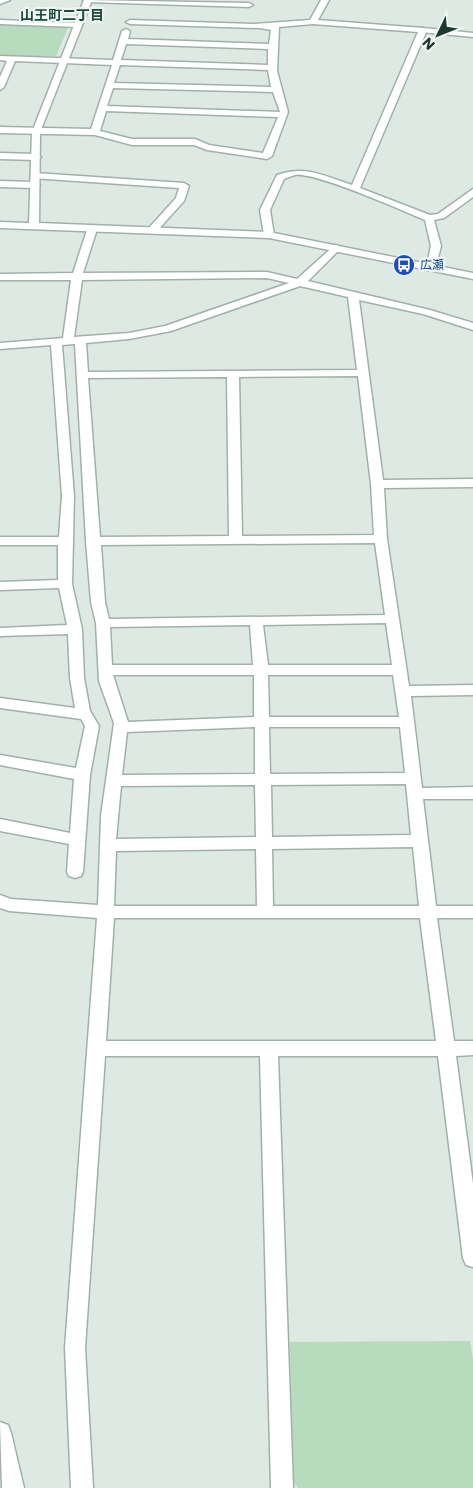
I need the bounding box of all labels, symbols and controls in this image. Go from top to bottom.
district label: 山王町二丁目 [20,5,104,25]
north arrow [413,10,463,60]
text: N [418,33,439,55]
bus stop icon: 広瀬 [392,253,416,277]
place label: 広瀬 [420,256,444,273]

